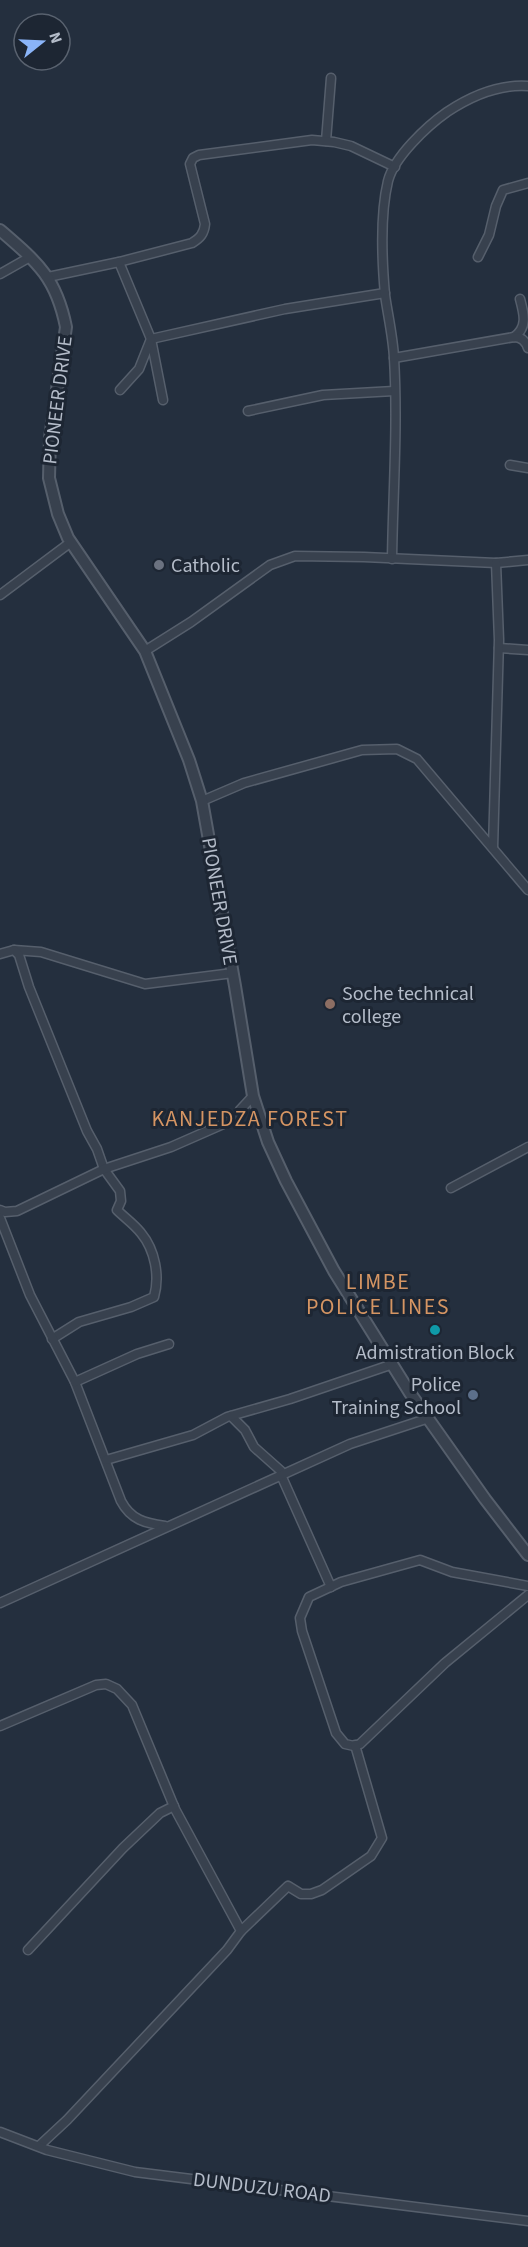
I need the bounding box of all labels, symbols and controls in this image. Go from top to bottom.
north arrow [12,12,72,72]
text: N [43,29,67,46]
street label: PIONEER DRIVE [36,334,80,466]
place label: Catholic [171,552,240,580]
marker: Catholic [152,558,166,572]
street label: PIONEER DRIVE [194,835,244,967]
place label: Soche technical college [342,980,474,1031]
marker: Soche technical college [323,997,337,1011]
district label: KANJEDZA FOREST [152,1103,348,1135]
district label: LIMBE POLICE LINES [306,1266,450,1323]
marker: Admistration Block [428,1323,442,1337]
place label: Admistration Block [356,1339,514,1367]
place label: Police Training School [331,1371,461,1422]
marker: Police Training School [466,1388,480,1402]
street label: DUNDUZU ROAD [191,2166,332,2210]

